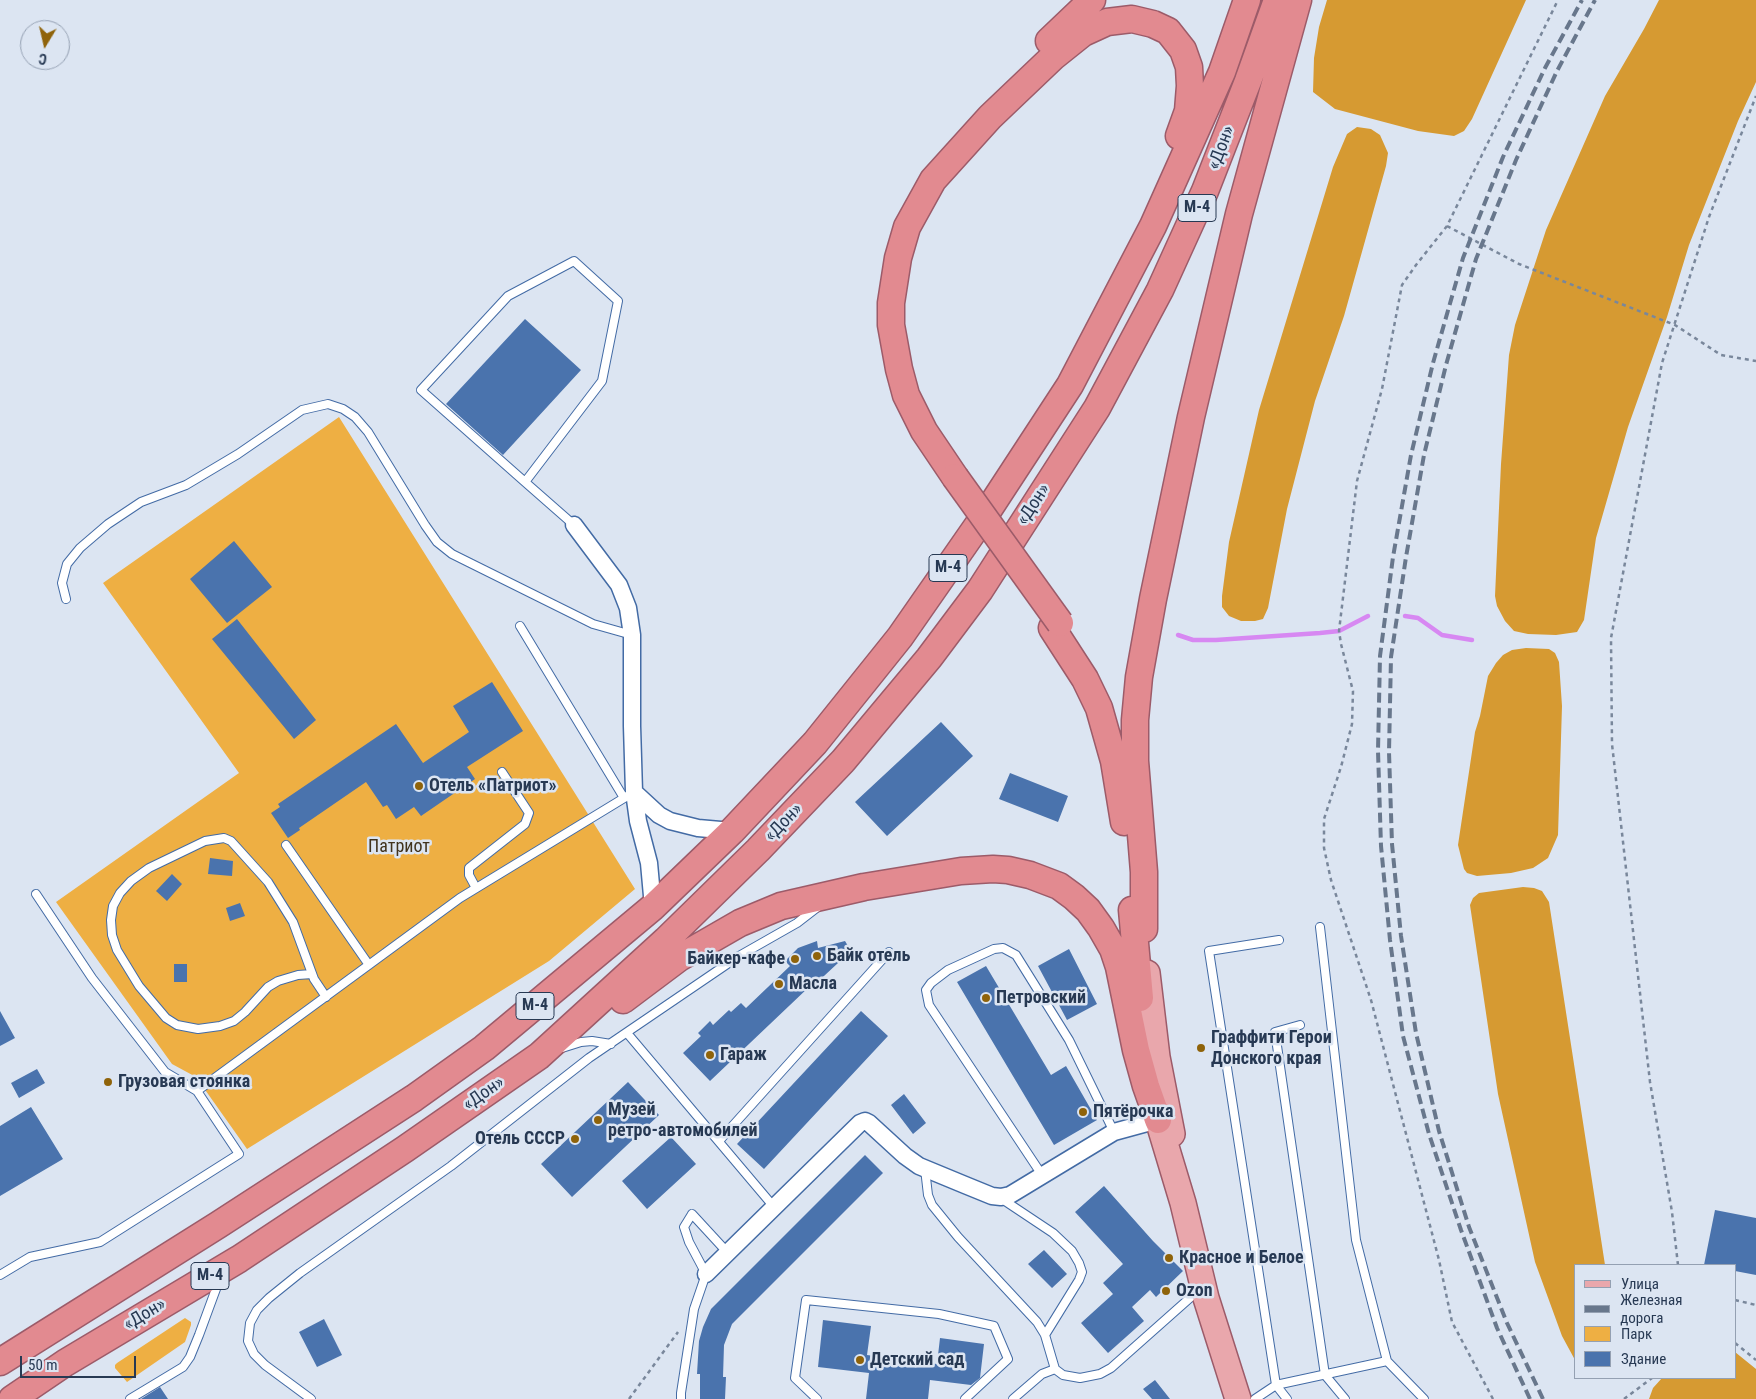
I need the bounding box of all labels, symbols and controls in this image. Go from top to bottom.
north arrow [20,20,70,70]
text: С [38,50,48,67]
street label: «Дон» [1204,123,1240,173]
road number: М-4 [1178,194,1216,222]
street label: «Дон» [1013,480,1055,530]
road number: М-4 [929,554,967,582]
place label: Отель «Патриот» [429,775,557,797]
marker: Отель «Патриот» [413,780,425,792]
street label: «Дон» [761,799,807,847]
park label: Патриот [368,836,430,858]
place label: Байк отель [827,945,910,967]
place label: Байкер-кафе [687,948,785,970]
marker: Байк отель [811,950,823,962]
marker: Байкер-кафе [789,953,801,965]
place label: Масла [789,973,837,995]
marker: Масла [773,978,785,990]
place label: Петровский [996,987,1086,1009]
road number: М-4 [516,992,554,1019]
marker: Петровский [980,992,992,1004]
place label: Граффити Герои Донского края [1211,1027,1332,1070]
marker: Граффити Герои Донского края [1195,1042,1207,1054]
place label: Гараж [720,1044,767,1066]
marker: Гараж [704,1049,716,1061]
place label: Грузовая стоянка [118,1071,250,1093]
street label: «Дон» [459,1072,509,1116]
marker: Грузовая стоянка [102,1076,114,1088]
place label: Музей ретро-автомобилей [608,1099,758,1142]
place label: Пятёрочка [1093,1101,1173,1123]
marker: Пятёрочка [1077,1106,1089,1118]
marker: Музей ретро-автомобилей [592,1114,604,1126]
place label: Отель СССР [475,1128,565,1150]
marker: Отель СССР [569,1133,581,1145]
place label: Красное и Белое [1179,1247,1304,1269]
marker: Красное и Белое [1163,1252,1175,1264]
road number: М-4 [191,1262,229,1290]
legend [1574,1264,1736,1379]
text: Улица [1621,1275,1659,1293]
place label: Ozon [1176,1280,1213,1302]
marker: Ozon [1160,1285,1172,1297]
text: Железная дорога [1620,1291,1682,1327]
street label: «Дон» [120,1294,170,1336]
text: Парк [1621,1325,1652,1343]
scale bar [22,1346,139,1378]
place label: Детский сад [870,1349,964,1371]
text: Здание [1621,1350,1666,1368]
marker: Детский сад [854,1354,866,1366]
text: 50 m [28,1356,58,1374]

